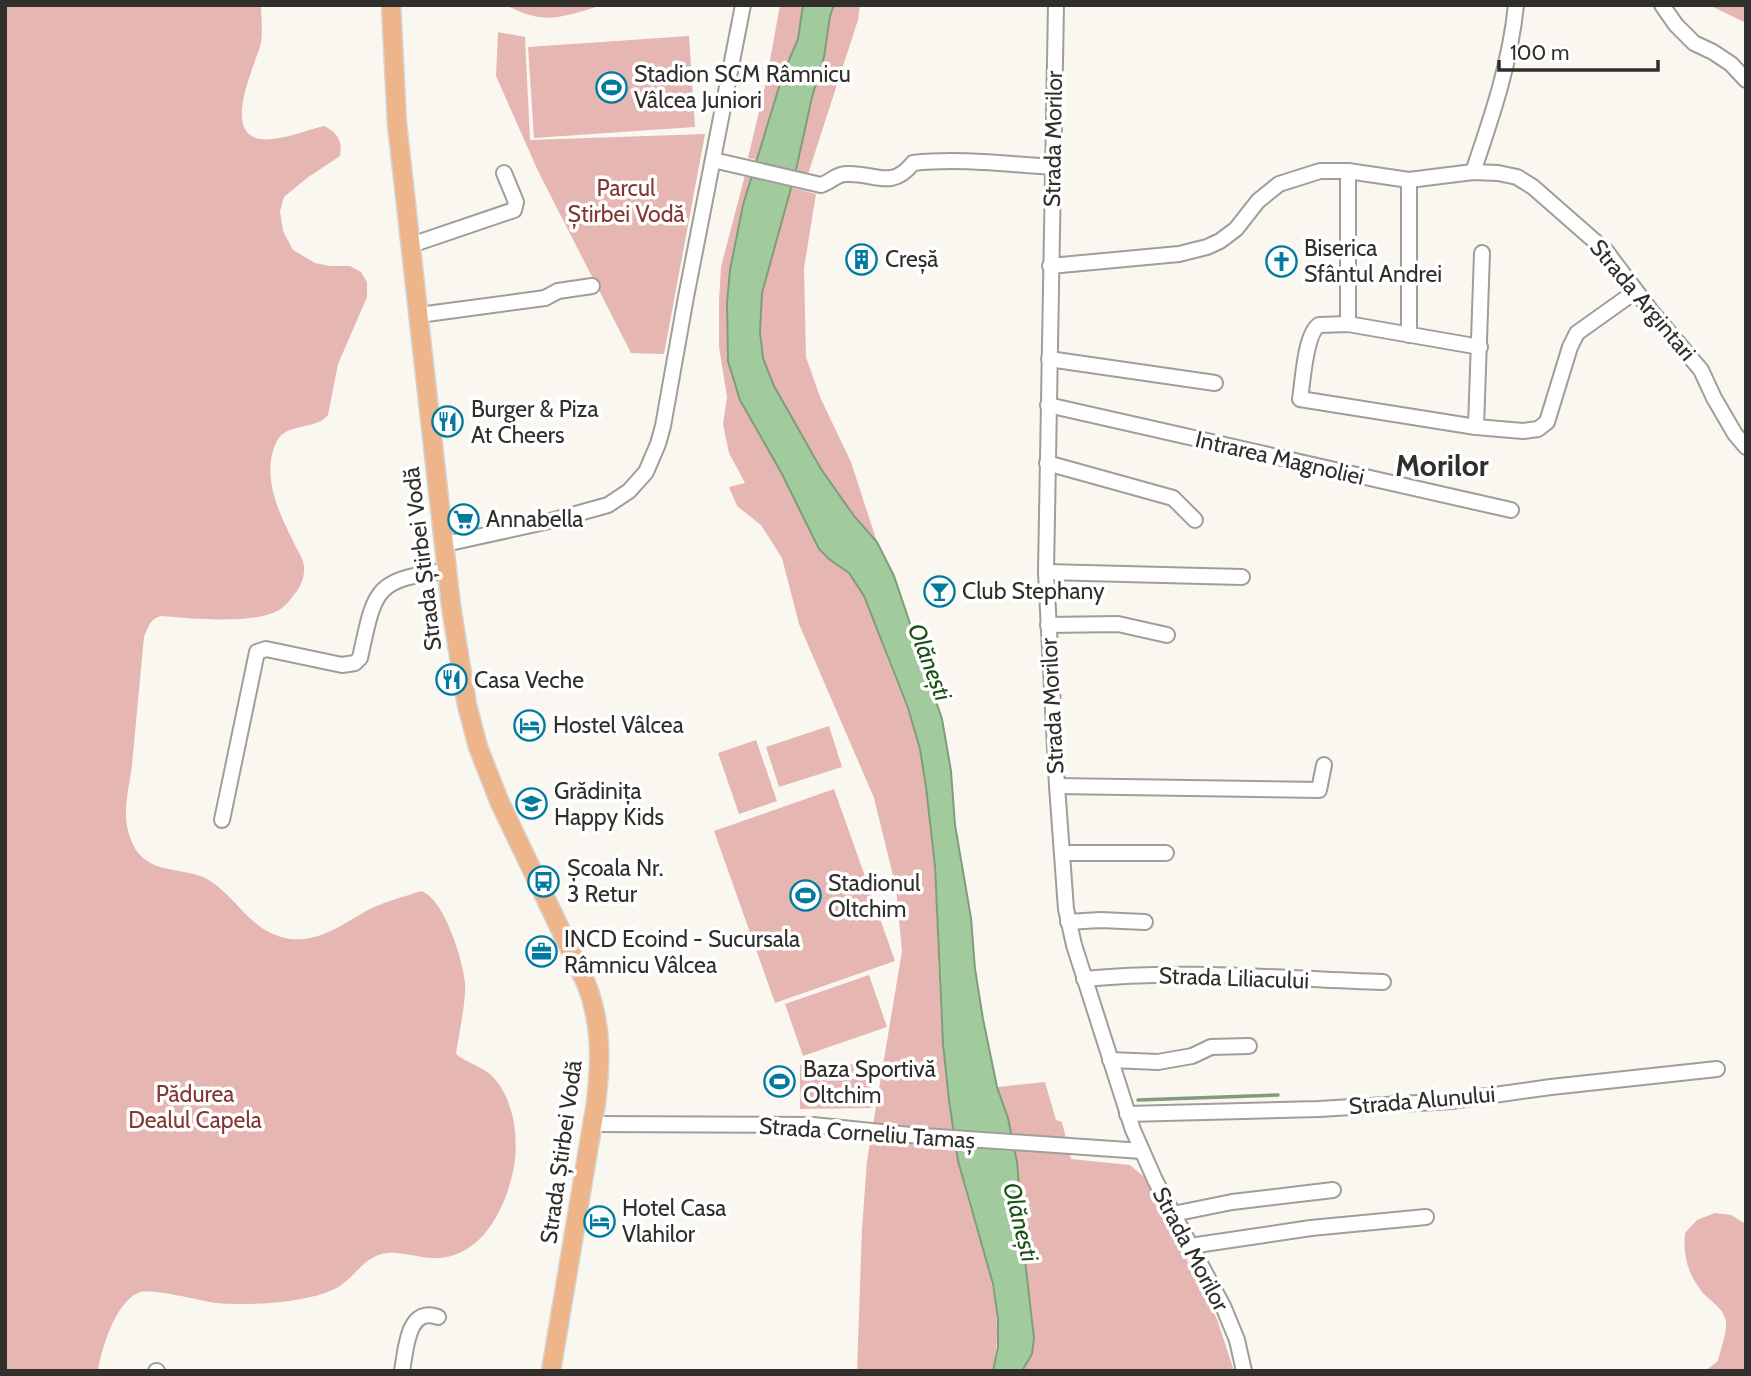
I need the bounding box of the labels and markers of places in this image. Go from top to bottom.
place label: Stadion SCM Râmnicu Vâlcea Juniori [634,60,851,114]
sports icon: Stadion SCM Râmnicu Vâlcea Juniori [594,70,628,104]
place label: Biserica Sfântul Andrei [1304,234,1442,288]
building icon: Creșă [845,242,879,276]
church icon: Biserica Sfântul Andrei [1264,244,1298,278]
place label: Creșă [885,245,938,274]
place label: Burger & Piza At Cheers [471,395,598,449]
restaurant icon: Burger & Piza At Cheers [431,405,465,439]
supermarket icon: Annabella [446,502,480,536]
place label: Annabella [486,505,583,533]
bar icon: Club Stephany [922,574,956,608]
place label: Club Stephany [962,577,1105,605]
restaurant icon: Casa Veche [434,663,468,697]
place label: Casa Veche [474,666,584,694]
hotel icon: Hostel Vâlcea [513,708,547,742]
place label: Hostel Vâlcea [553,711,684,739]
place label: Grădinița Happy Kids [554,777,664,831]
school or university icon: Grădinița Happy Kids [514,787,548,821]
place label: Școala Nr. 3 Retur [567,854,663,908]
bus stop icon: Școala Nr. 3 Retur [527,864,561,898]
place label: Stadionul Oltchim [828,869,921,923]
sports icon: Stadionul Oltchim [788,879,822,913]
place label: INCD Ecoind - Sucursala Râmnicu Vâlcea [564,925,800,979]
office icon: INCD Ecoind - Sucursala Râmnicu Vâlcea [524,935,558,969]
place label: Baza Sportivă Oltchim [803,1055,936,1109]
sports icon: Baza Sportivă Oltchim [763,1065,797,1099]
place label: Hotel Casa Vlahilor [622,1194,726,1248]
hotel icon: Hotel Casa Vlahilor [582,1204,616,1238]

